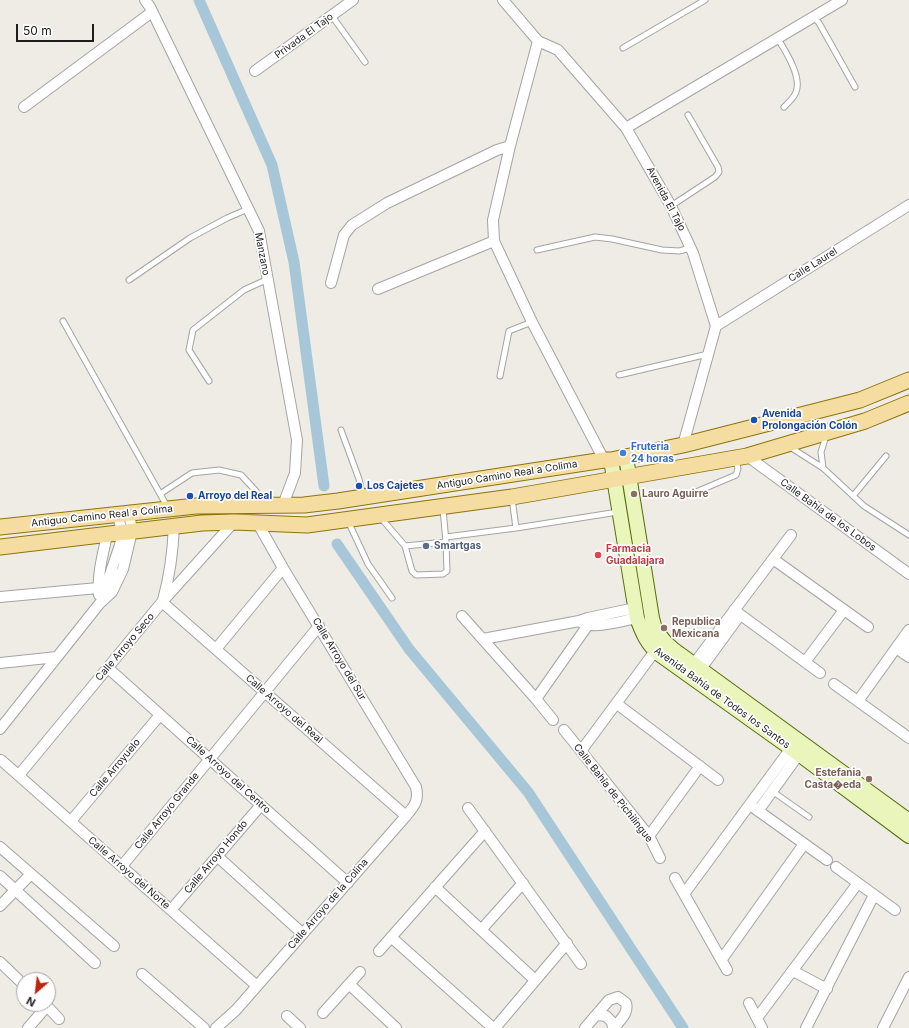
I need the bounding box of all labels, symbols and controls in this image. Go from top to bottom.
street label: Privada El Tajo [272,11,336,61]
scale bar [18,16,96,42]
text: 50 m [23,23,52,38]
street label: Avenida El Tajo [644,165,688,233]
street label: Manzano [252,231,272,277]
street label: Calle Laurel [786,245,840,285]
place label: Avenida Prolongación Colón [762,408,858,432]
marker: Avenida Prolongación Colón [749,415,759,425]
place label: Fruteria 24 horas [631,441,674,464]
marker: Fruteria 24 horas [618,448,628,458]
street label: Antiguo Camino Real a Colima [436,458,578,492]
street label: Calle Bahía de los Lobos [778,476,878,554]
place label: Los Cajetes [367,480,424,492]
marker: Los Cajetes [354,481,364,491]
place label: Lauro Aguirre [642,488,708,500]
marker: Lauro Aguirre [629,489,639,499]
place label: Arroyo del Real [198,490,272,502]
marker: Arroyo del Real [185,491,195,501]
street label: Antiguo Camino Real a Colima [31,503,173,529]
place label: Smartgas [434,540,481,552]
marker: Smartgas [421,541,431,551]
place label: Farmacia Guadalajara [606,543,664,566]
marker: Farmacia Guadalajara [593,550,603,560]
street label: Calle Arroyo Seco [93,611,157,683]
street label: Calle Arroyo del Sur [310,616,368,702]
place label: Republica Mexicana [672,616,720,640]
marker: Republica Mexicana [659,623,669,633]
street label: Avenida Bahía de Todos los Santos [652,645,792,751]
street label: Calle Arroyo del Real [243,672,325,746]
street label: Calle Arroyo del Centro [183,734,273,816]
street label: Calle Arroyuelo [87,736,143,800]
street label: Calle Bahía de Pichilingue [571,741,655,845]
place label: Estefania Casta�eda [805,767,861,790]
street label: Calle Arroyo Grande [132,770,202,852]
marker: Estefania Casta�eda [864,774,874,784]
street label: Calle Arroyo Hondo [182,818,250,896]
street label: Calle Arroyo del Norte [86,834,172,912]
street label: Calle Arroyo de la Colina [285,856,371,952]
north arrow [16,972,56,1012]
text: N [24,994,38,1010]

